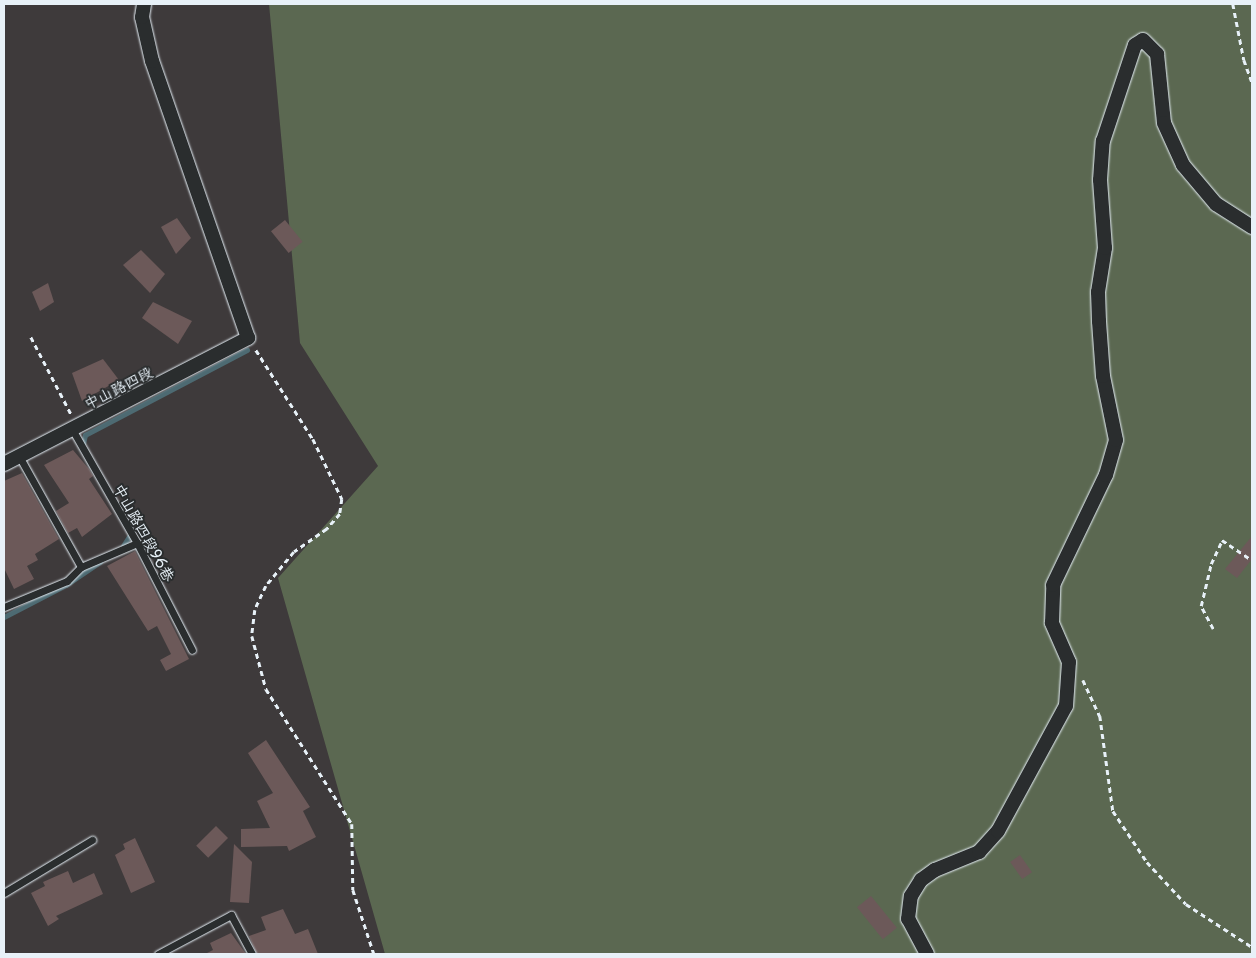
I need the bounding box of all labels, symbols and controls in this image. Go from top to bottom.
street label: 中山路四段 [81,362,155,412]
street label: 中山路四段96巷 [111,480,179,584]

